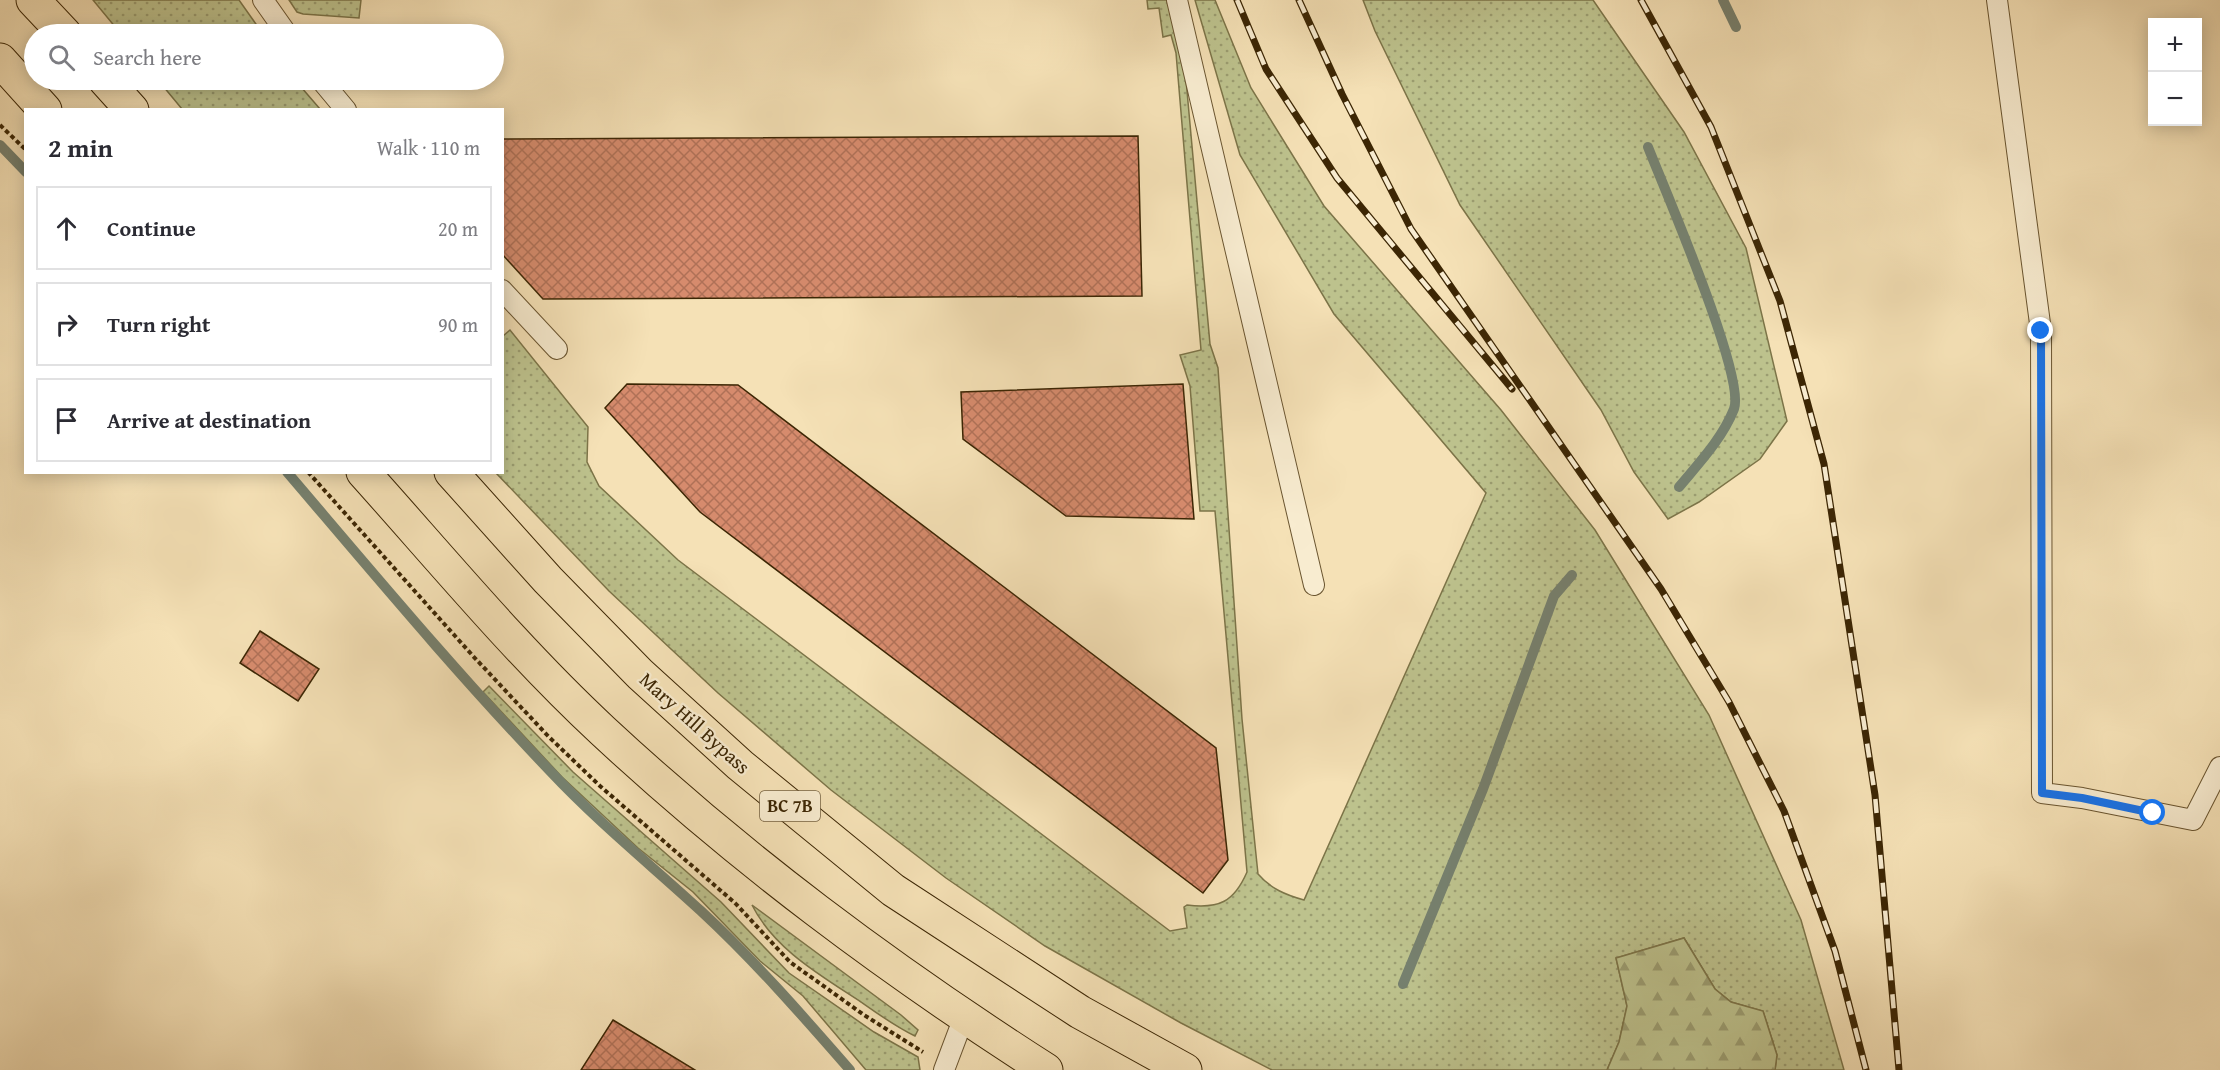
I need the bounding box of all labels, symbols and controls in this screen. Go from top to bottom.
map controls [2148,18,2202,126]
button: + [2148,18,2202,72]
search box [24,24,504,90]
icon: search [45,41,78,74]
text: Search here [93,41,202,73]
button: − [2148,72,2202,126]
text: 2 min [48,128,113,167]
text: Walk · 110 m [377,133,480,162]
icon: ahead [50,212,83,245]
text: Continue [107,212,196,244]
text: 20 m [438,214,478,243]
icon: right [50,308,83,341]
text: Turn right [107,308,210,340]
text: 90 m [438,310,478,339]
route end [2027,317,2053,343]
icon: arrive [50,404,83,437]
text: Arrive at destination [107,404,311,436]
street label: Mary Hill Bypass [633,665,757,780]
road number: BC 7B [760,791,820,821]
route start [2139,799,2165,825]

